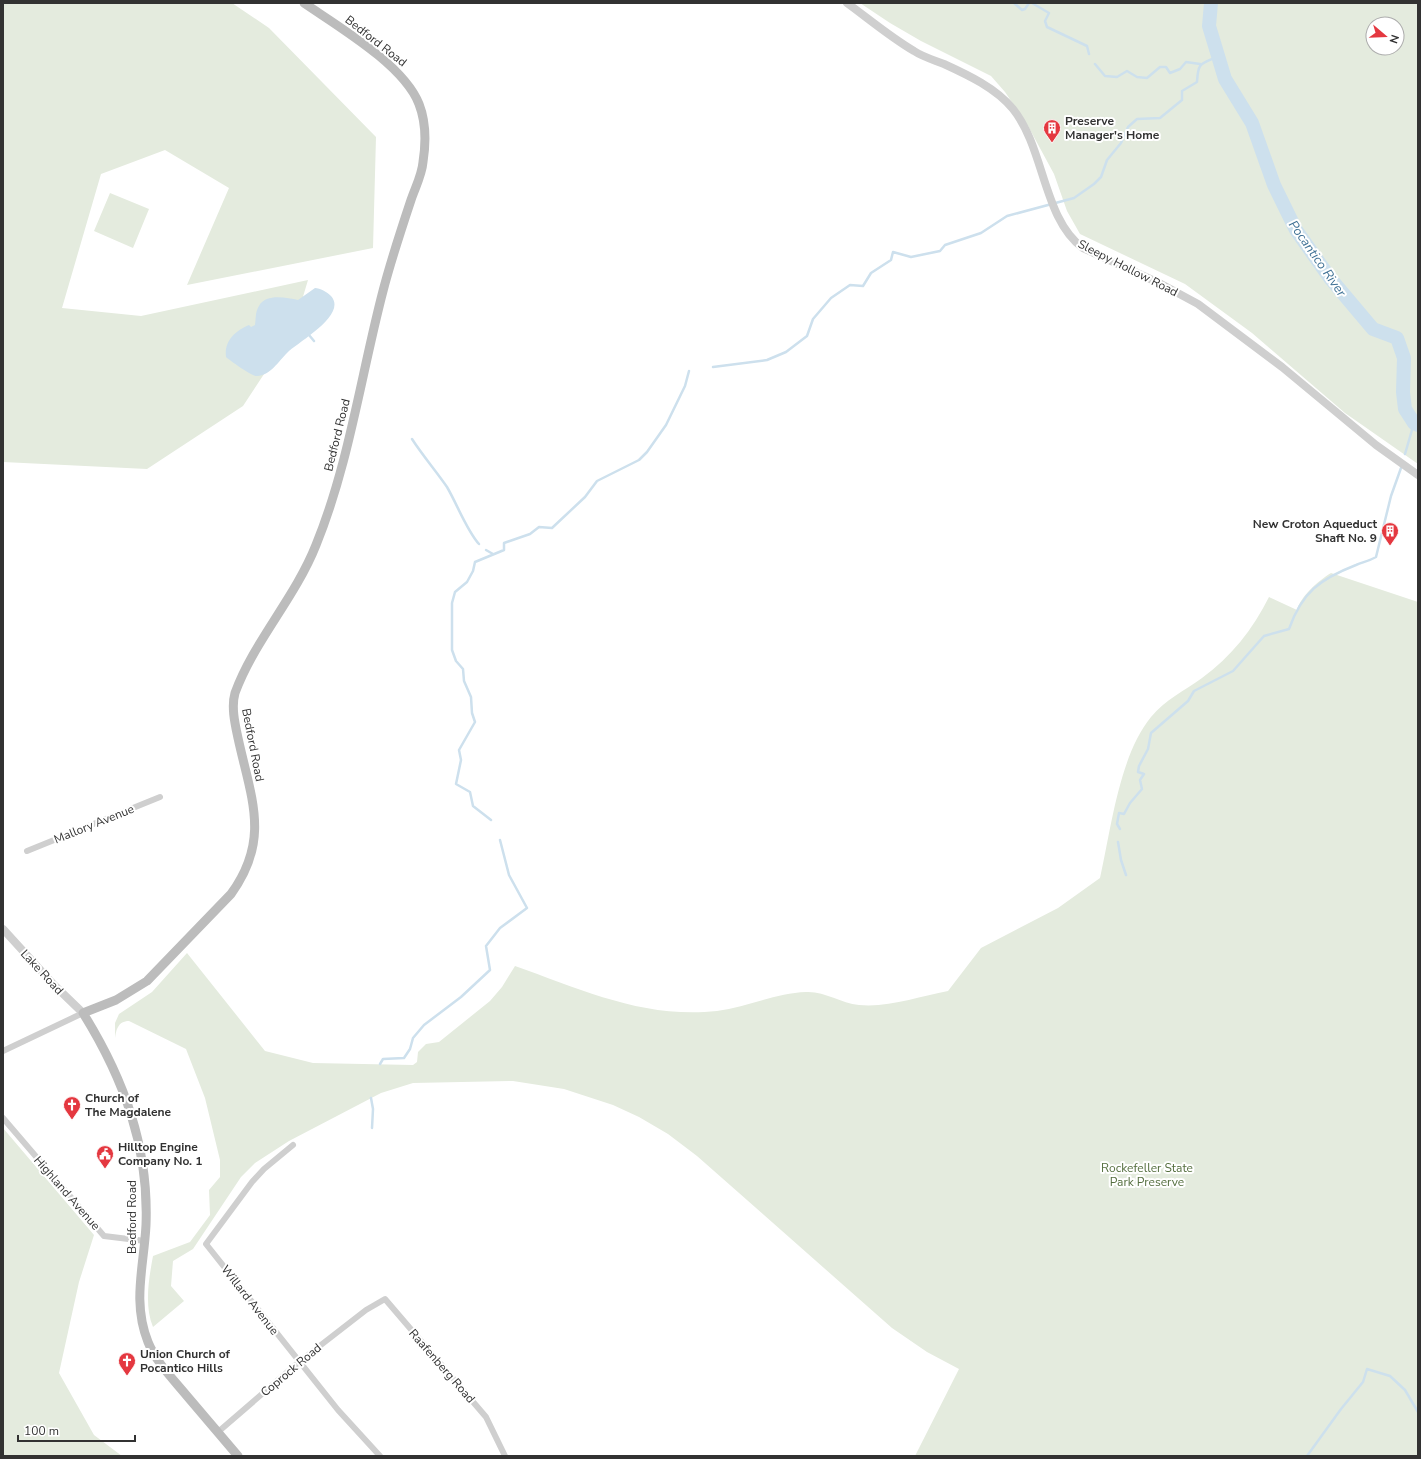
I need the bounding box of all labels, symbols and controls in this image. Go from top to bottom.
street label: Bedford Road [342,12,410,70]
north arrow [1365,16,1405,56]
text: N [1386,33,1402,45]
place label: Preserve Manager's Home [1065,113,1160,143]
building icon: Preserve Manager's Home [1042,118,1062,143]
water label: Pocantico River [1284,217,1350,301]
street label: Sleepy Hollow Road [1075,236,1181,300]
street label: Bedford Road [320,397,354,473]
place label: New Croton Aqueduct Shaft No. 9 [1253,516,1377,546]
building icon: New Croton Aqueduct Shaft No. 9 [1380,521,1400,546]
street label: Bedford Road [238,707,268,783]
street label: Mallory Avenue [52,801,136,847]
street label: Lake Road [17,946,67,998]
place label: Church of The Magdalene [85,1090,172,1120]
church icon: Church of The Magdalene [62,1095,82,1120]
place label: Hilltop Engine Company No. 1 [118,1139,203,1169]
public building icon: Hilltop Engine Company No. 1 [95,1144,115,1169]
street label: Highland Avenue [30,1152,104,1234]
park label: Rockefeller State Park Preserve [1101,1160,1193,1190]
street label: Bedford Road [124,1180,140,1254]
street label: Willard Avenue [218,1262,282,1338]
street label: Raafenberg Road [405,1326,479,1406]
street label: Coprock Road [257,1340,325,1400]
place label: Union Church of Pocantico Hills [140,1346,231,1376]
church icon: Union Church of Pocantico Hills [117,1351,137,1376]
scale bar [18,1417,135,1443]
text: 100 m [24,1423,59,1439]

